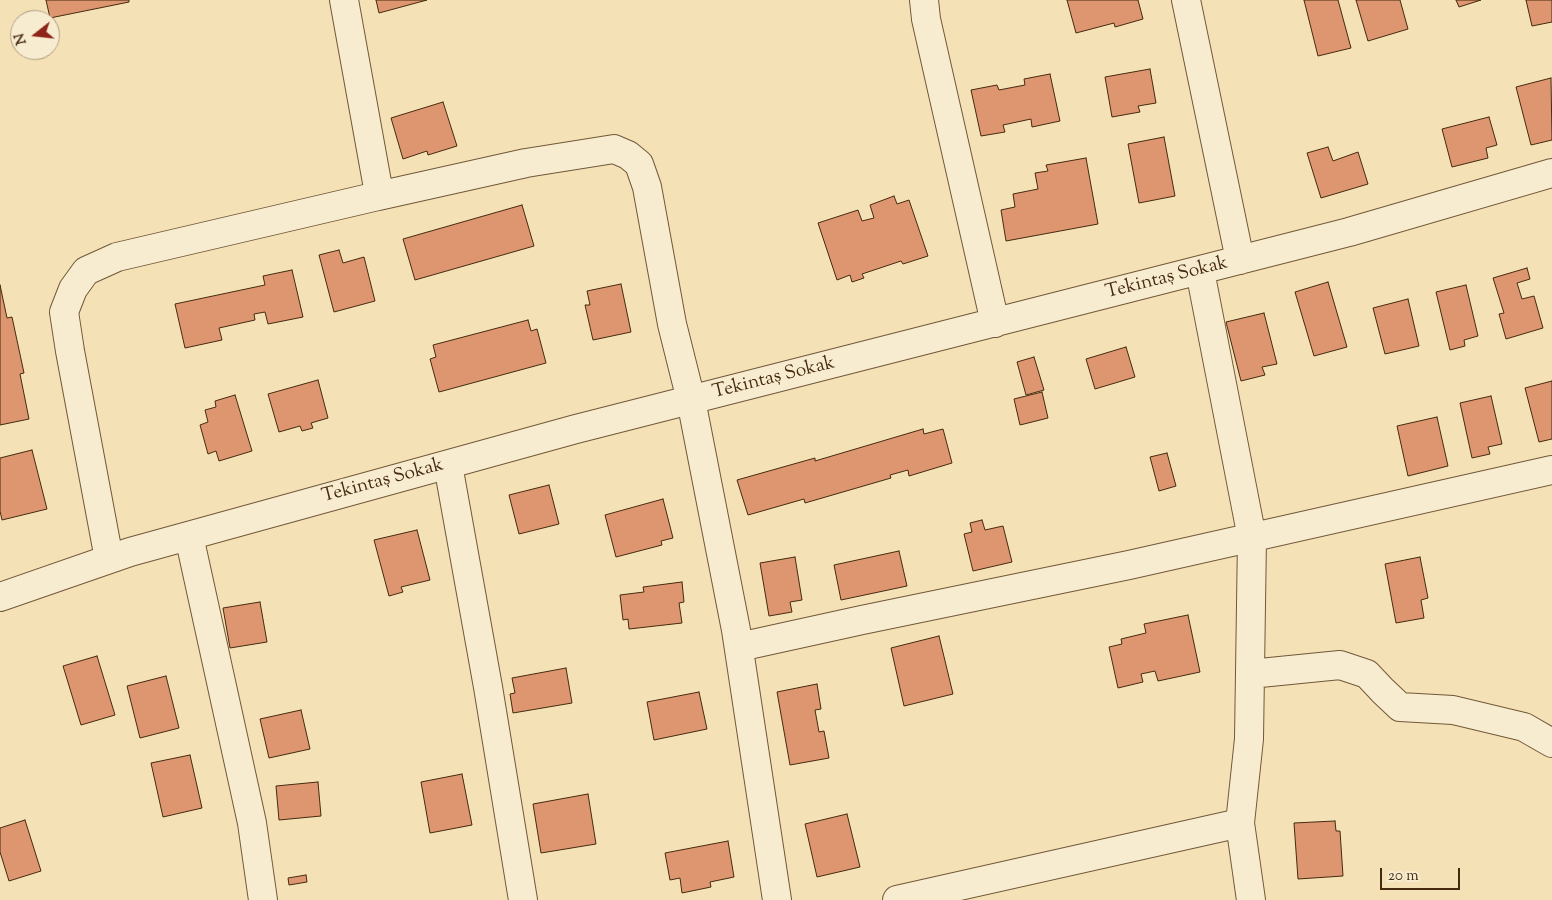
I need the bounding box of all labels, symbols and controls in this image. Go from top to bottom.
north arrow [10,10,60,60]
text: N [10,31,33,47]
street label: Tekintaş Sokak [1104,253,1230,305]
street label: Tekintaş Sokak [711,353,837,405]
street label: Tekintaş Sokak [320,455,446,509]
scale bar [1382,858,1462,890]
text: 20 m [1388,866,1419,887]

